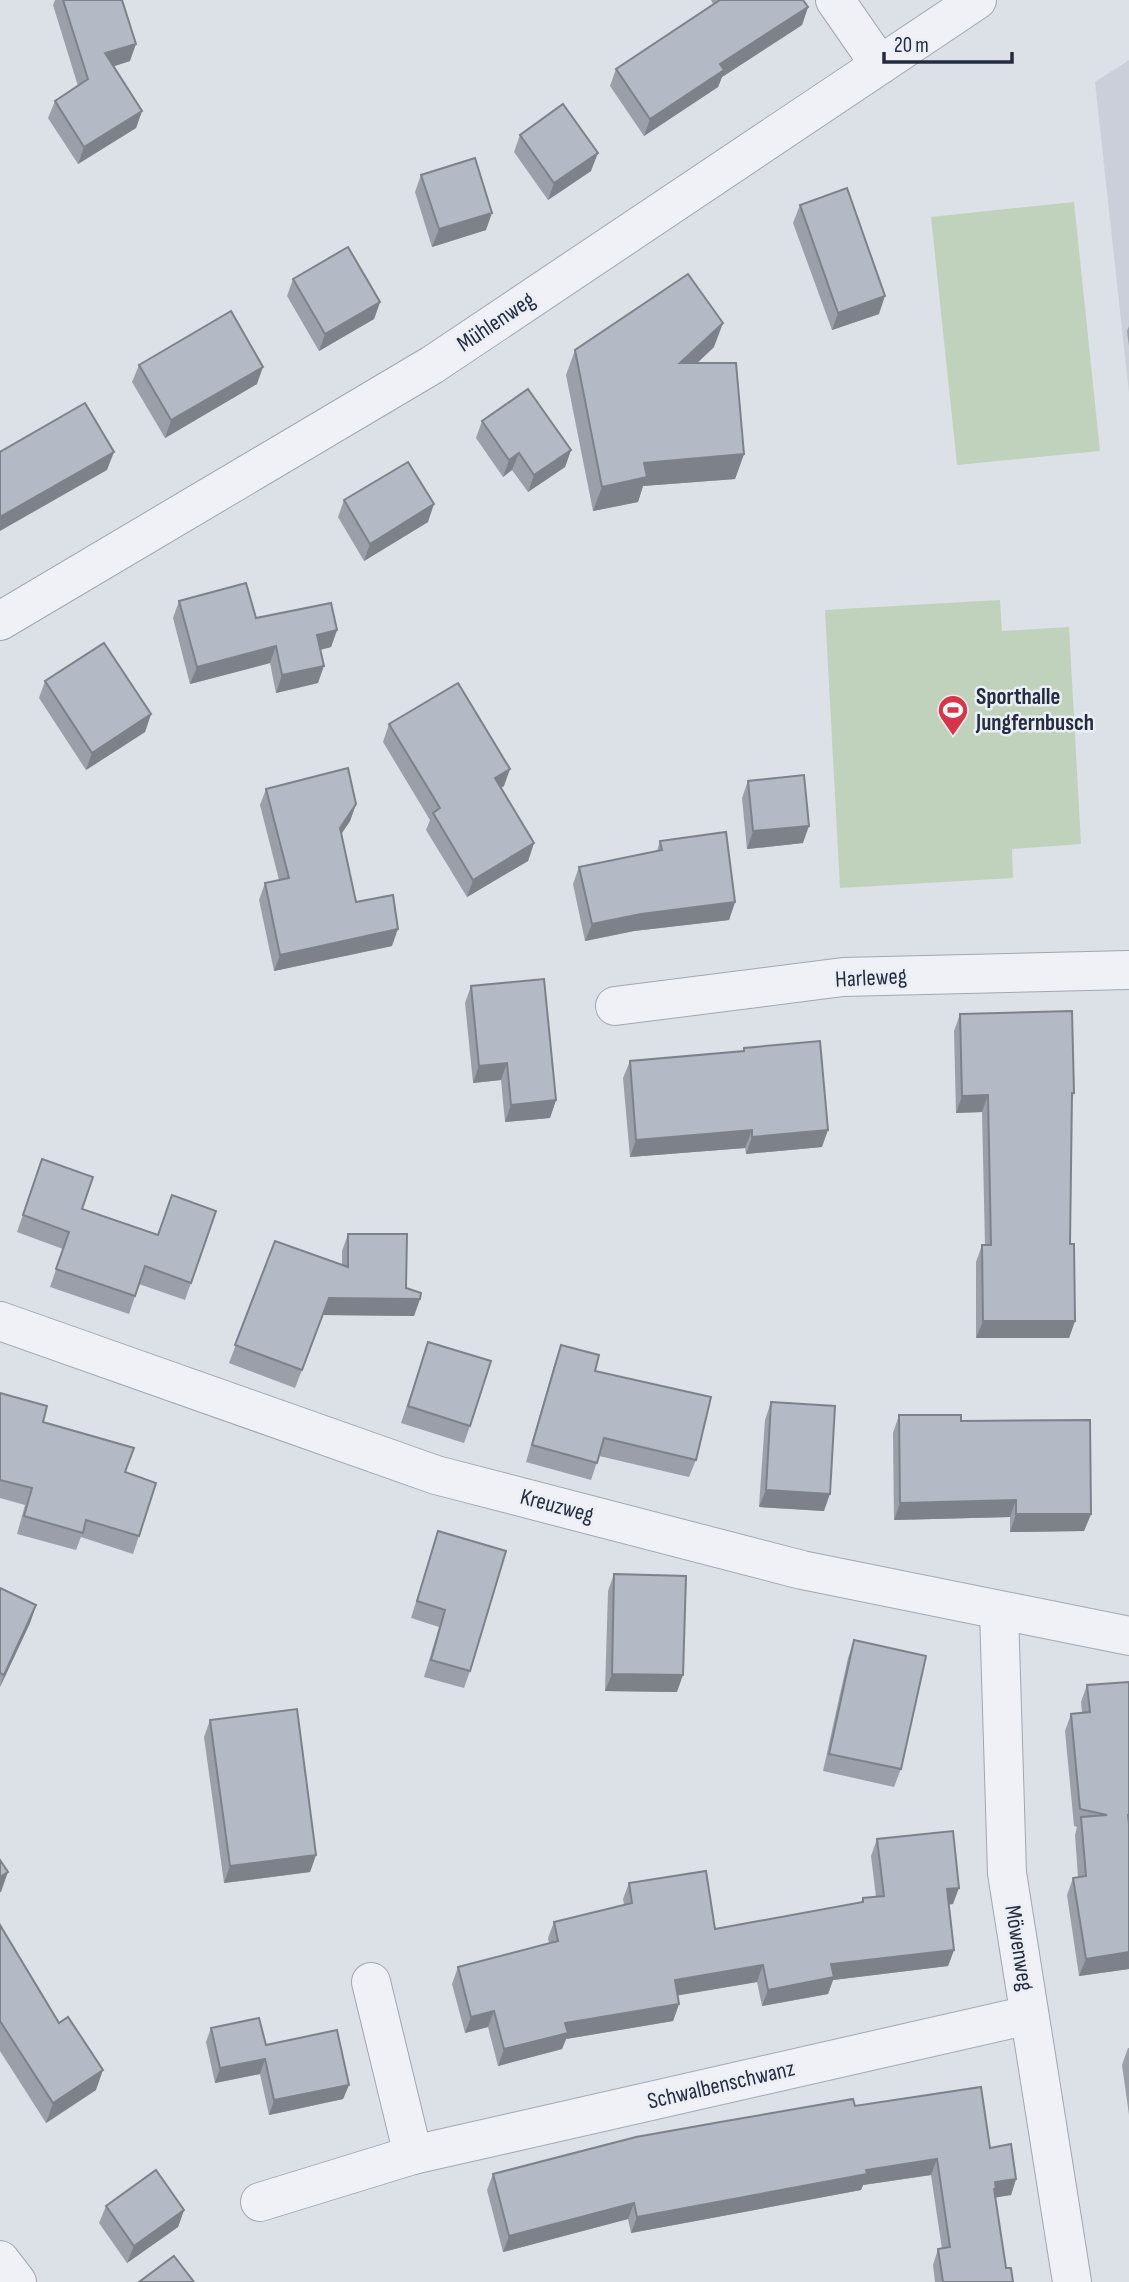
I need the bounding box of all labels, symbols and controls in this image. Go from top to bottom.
scale bar [884,21,1012,65]
text: 20 m [894,33,929,58]
street label: Mühlenweg [452,286,540,358]
place label: Sporthalle Jungfernbusch [975,683,1094,737]
sports icon: Sporthalle Jungfernbusch [936,693,970,737]
street label: Harleweg [834,962,908,994]
street label: Kreuzweg [517,1483,597,1529]
street label: Möwenweg [998,1903,1040,1993]
street label: Schwalbenschwanz [645,2054,797,2116]

